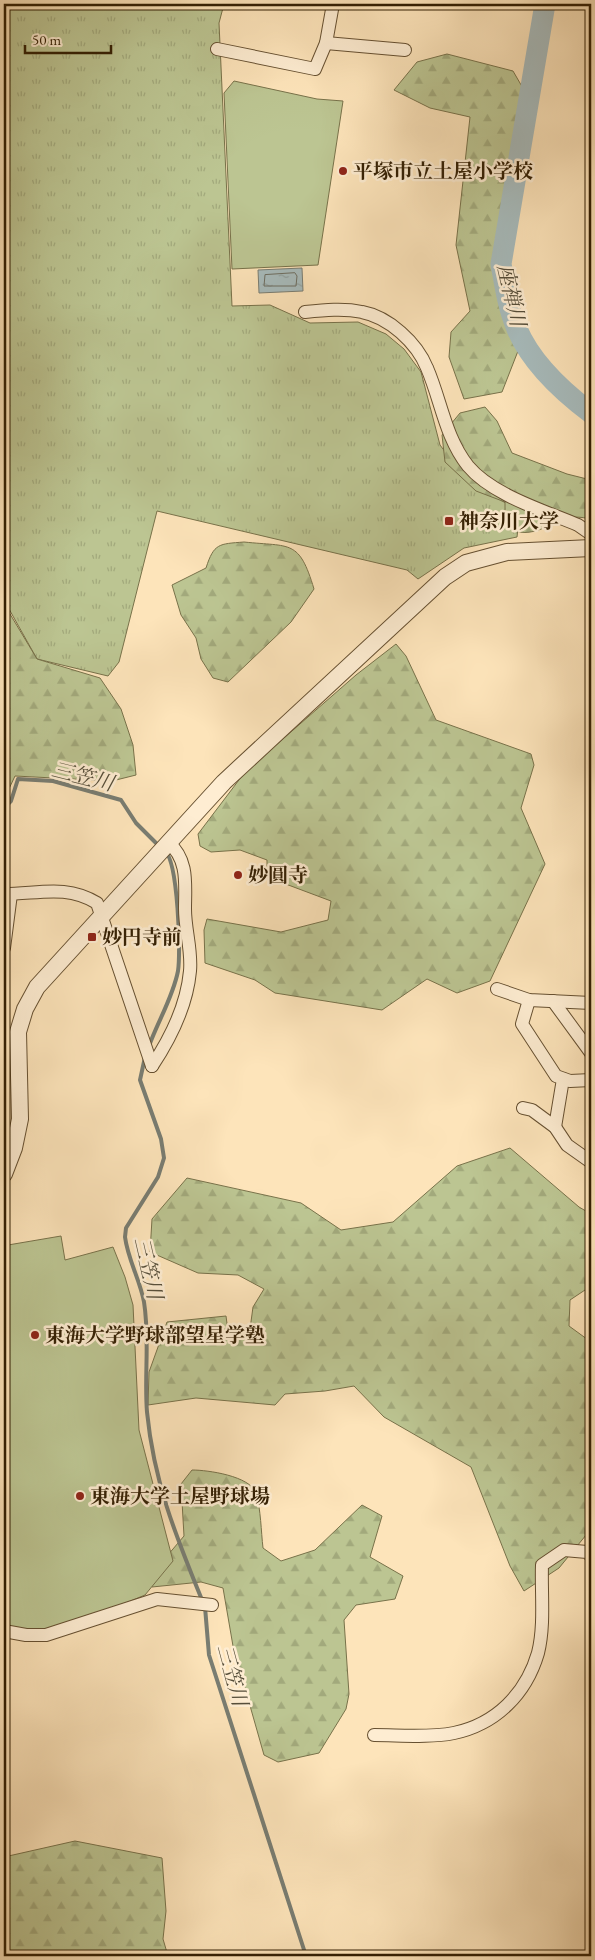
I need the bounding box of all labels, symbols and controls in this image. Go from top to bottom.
scale bar [25,22,111,54]
text: 50 m [32,30,61,49]
place label: 平塚市立土屋小学校 [353,158,533,184]
marker: 平塚市立土屋小学校 [337,165,349,177]
water label: 座禅川 [492,261,533,331]
place label: 神奈川大学 [459,508,559,534]
marker: 神奈川大学 [443,515,455,527]
water label: 三笠川 [49,755,119,797]
place label: 妙圓寺 [248,862,308,888]
marker: 妙圓寺 [232,869,244,881]
place label: 妙円寺前 [102,924,182,950]
marker: 妙円寺前 [86,931,98,943]
water label: 三笠川 [129,1234,170,1304]
place label: 東海大学野球部望星学塾 [45,1322,265,1348]
marker: 東海大学野球部望星学塾 [29,1329,41,1341]
place label: 東海大学土屋野球場 [90,1483,270,1509]
marker: 東海大学土屋野球場 [74,1490,86,1502]
water label: 三笠川 [212,1641,255,1711]

